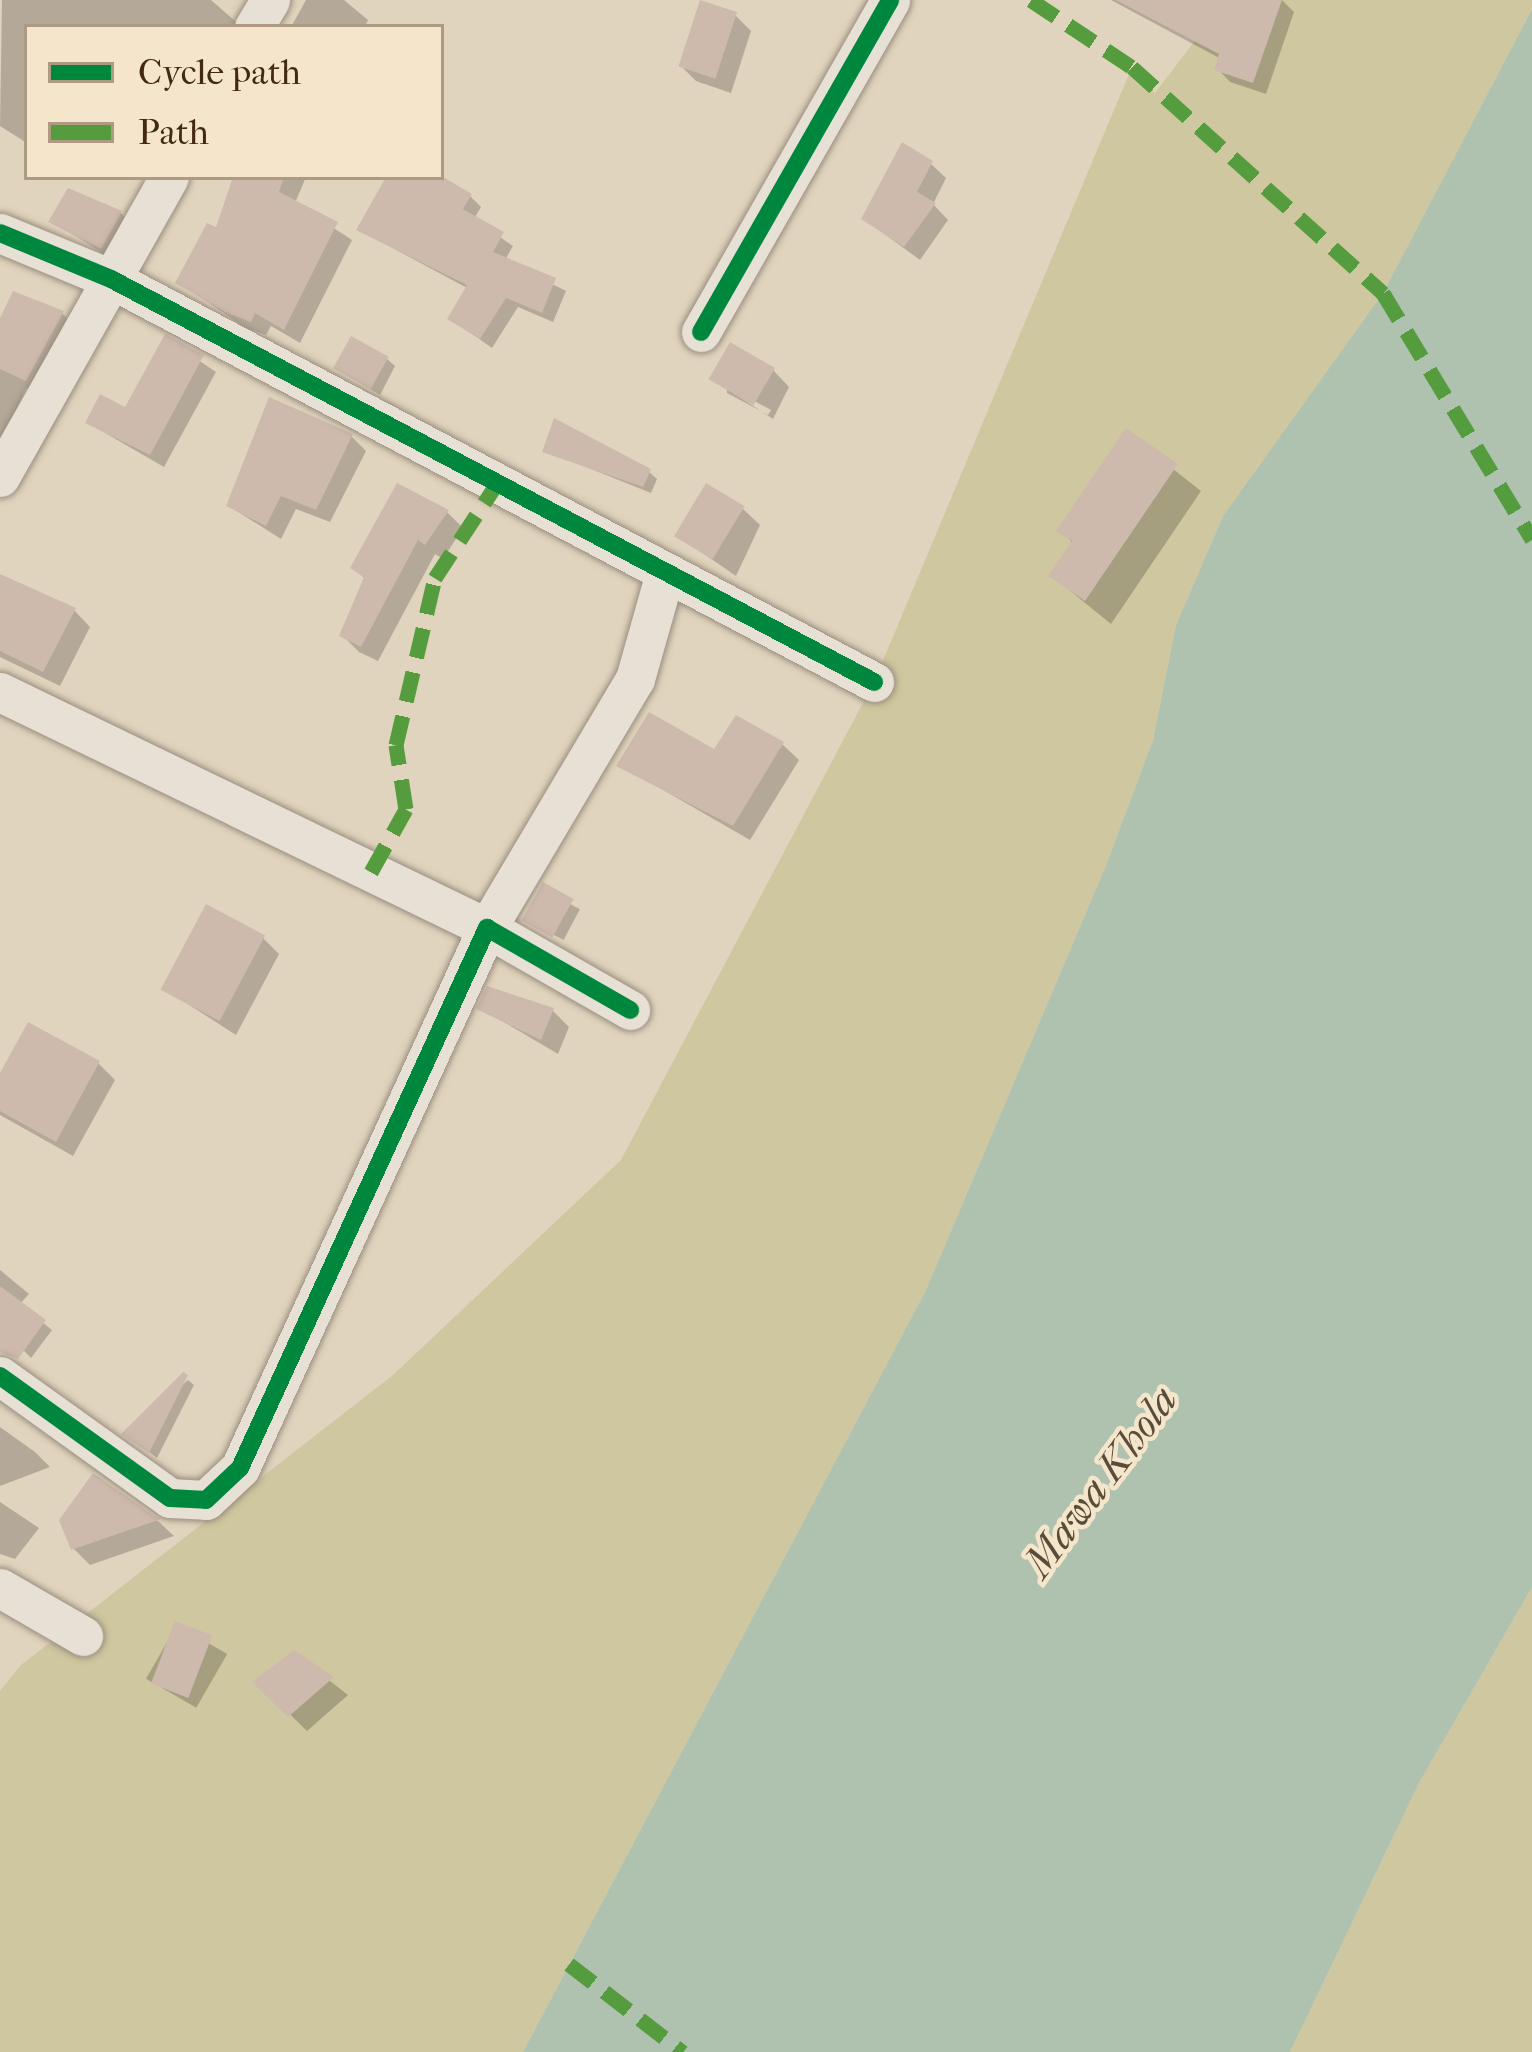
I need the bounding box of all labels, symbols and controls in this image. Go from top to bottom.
legend [24,24,444,180]
text: Cycle path [138,51,301,93]
text: Path [138,111,209,153]
water label: Mawa Khola [1013,1377,1189,1587]

